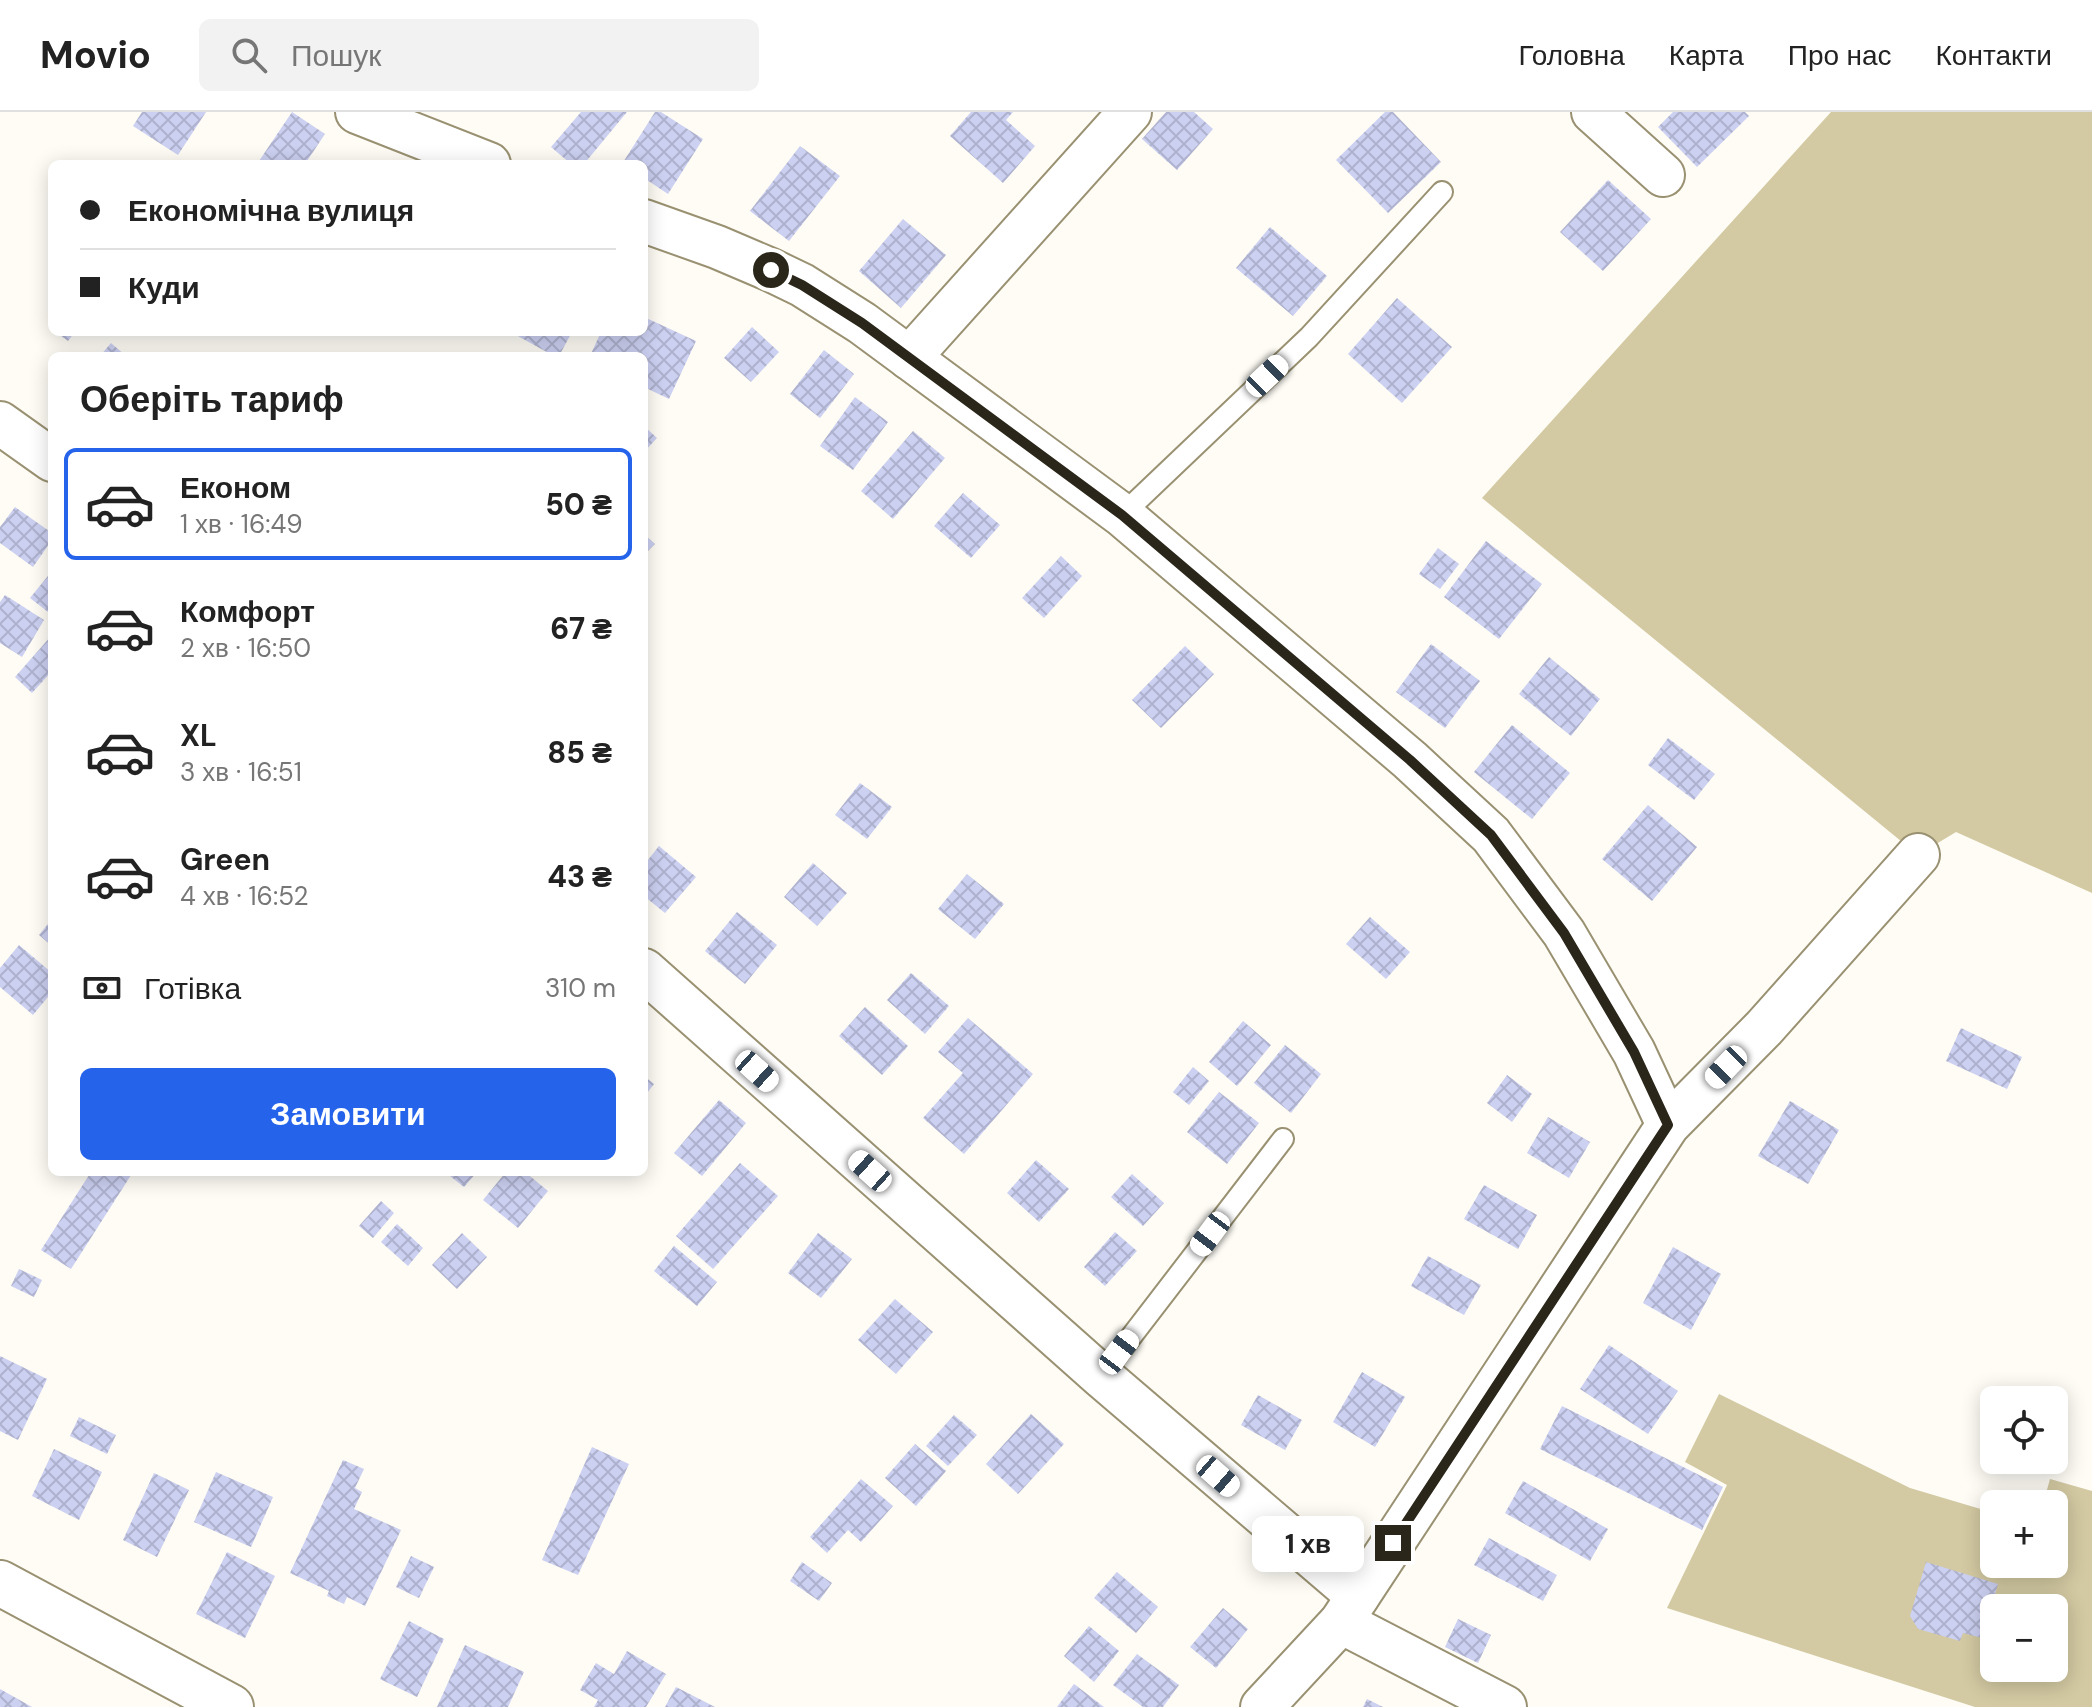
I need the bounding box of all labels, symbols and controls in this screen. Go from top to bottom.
search box [199,19,759,91]
text: Movio [40,30,151,80]
icon: search [227,33,271,77]
text: Пошук [291,36,381,75]
text: Головна [1518,37,1625,74]
text: Карта [1669,37,1744,74]
text: Про нас [1788,37,1892,74]
text: Контакти [1936,37,2052,74]
text: Економічна вулиця [128,191,414,230]
route start [753,252,789,288]
text: Куди [128,268,200,307]
car [1241,351,1293,401]
text: Оберіть тариф [80,376,344,423]
icon: car [84,468,156,540]
text: Економ [180,468,291,507]
text: 50 ₴ [545,485,612,524]
text: 1 хв · 16:49 [180,507,303,541]
icon: car [84,592,156,664]
text: Комфорт [180,592,315,631]
text: 67 ₴ [550,609,612,648]
text: 2 хв · 16:50 [180,631,311,665]
icon: car [84,716,156,788]
text: XL [180,716,217,755]
text: 85 ₴ [547,733,612,772]
text: 3 хв · 16:51 [180,755,302,789]
icon: car [84,840,156,912]
text: Green [180,840,270,879]
text: 43 ₴ [547,857,612,896]
text: 4 хв · 16:52 [180,879,309,913]
icon: cash [80,966,124,1010]
text: Готівка [144,969,241,1008]
text: 310 m [545,971,616,1005]
car [1701,1041,1751,1093]
car [731,1046,783,1096]
button: Замовити [80,1068,616,1160]
car [844,1146,896,1196]
car [1186,1208,1234,1260]
car [1095,1326,1143,1378]
map controls [1980,1386,2068,1682]
button: locate [1980,1386,2068,1474]
car [1192,1451,1244,1501]
button: + [1980,1490,2068,1578]
callout: 1 хв [1253,1515,1365,1571]
route end [1375,1525,1411,1561]
text: 1 хв [1285,1527,1331,1561]
button: − [1980,1594,2068,1682]

